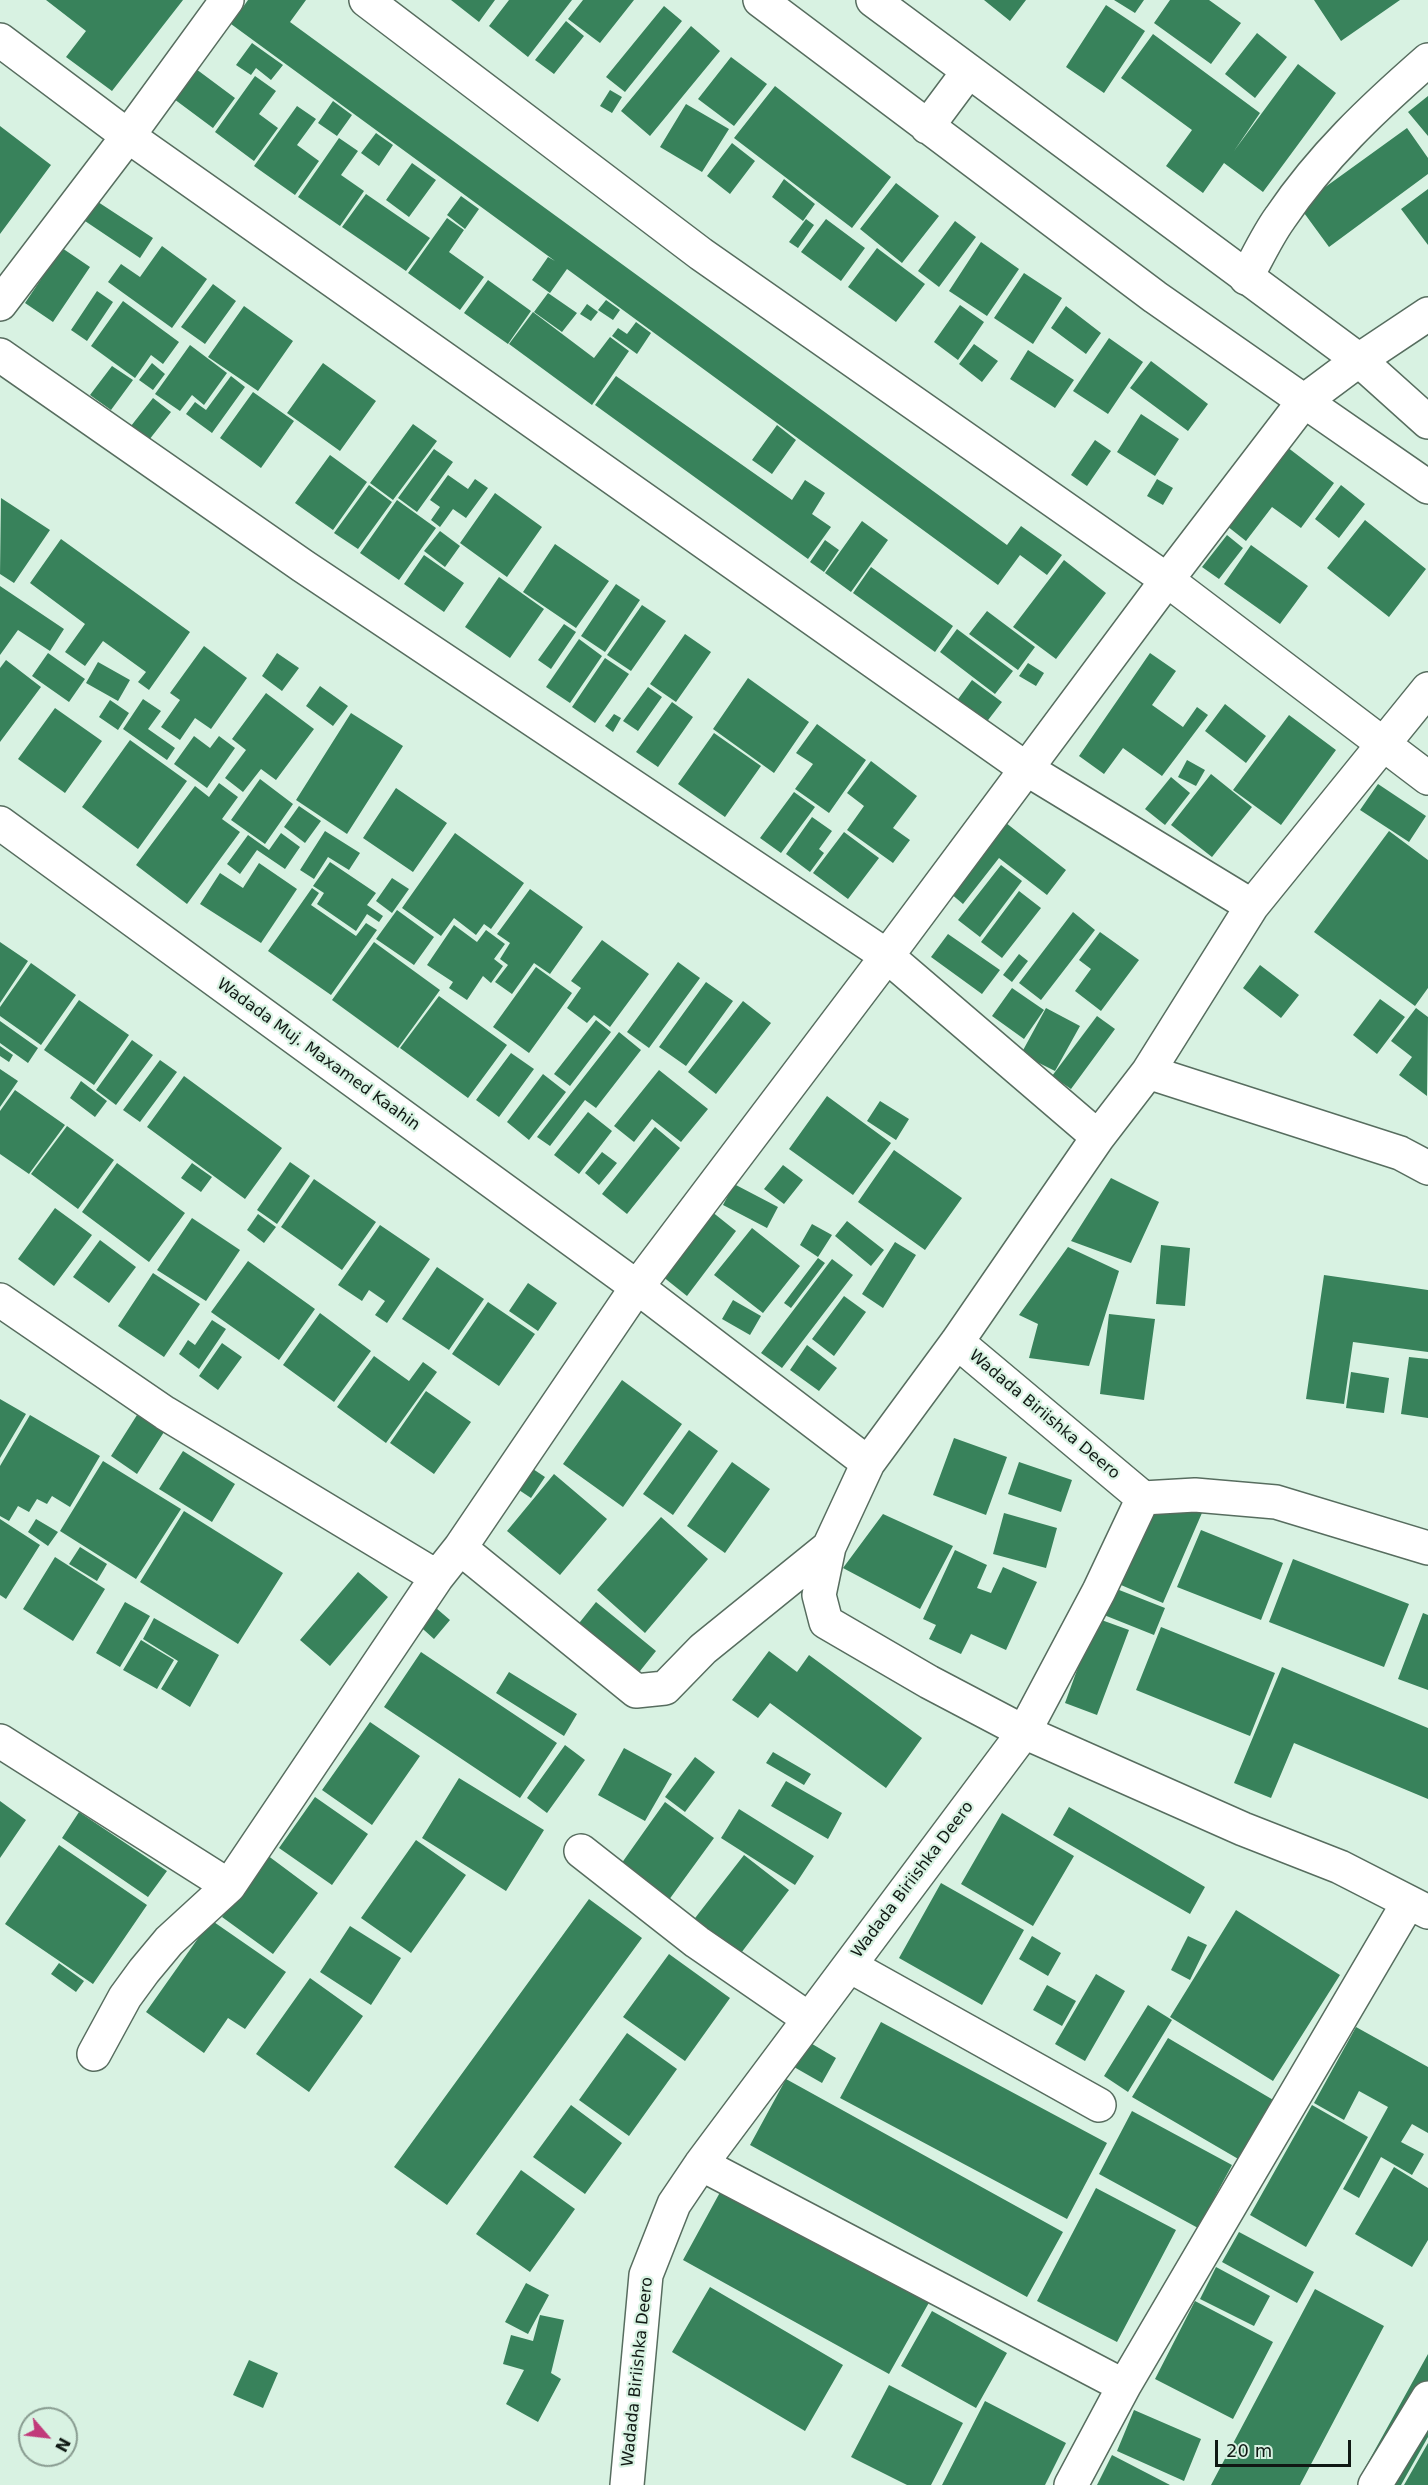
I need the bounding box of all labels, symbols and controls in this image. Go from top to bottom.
street label: Wadada Muj. Maxamed Kaahin [213,975,423,1135]
street label: Wadada Biriishka Deero [965,1346,1123,1484]
street label: Wadada Biriishka Deero [848,1798,978,1962]
street label: Wadada Biriishka Deero [618,2276,658,2468]
north arrow [18,2407,78,2467]
scale bar [1218,2428,1354,2466]
text: N [51,2434,74,2455]
text: 20 m [1226,2440,1272,2461]

